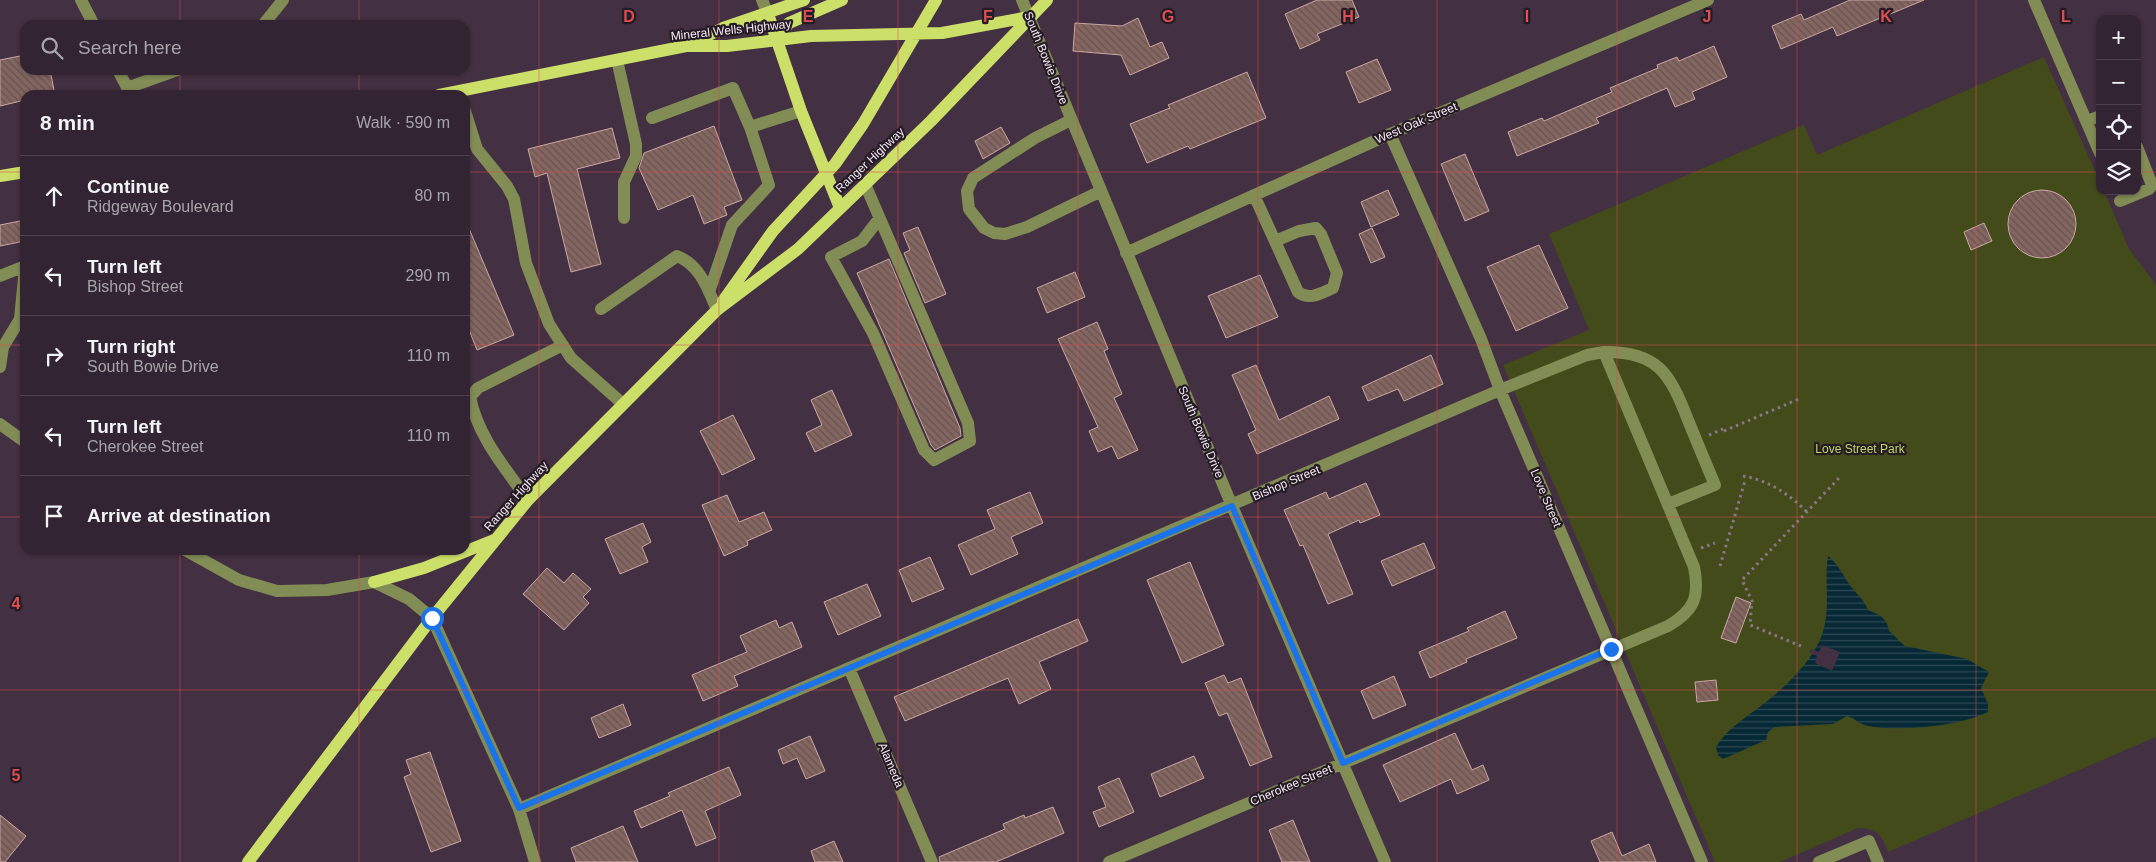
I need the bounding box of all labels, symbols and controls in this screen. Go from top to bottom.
text: D [623,8,635,25]
text: E [803,8,814,25]
text: F [983,8,993,25]
text: G [1162,8,1174,25]
text: H [1342,8,1354,25]
text: I [1525,8,1529,25]
text: J [1703,8,1711,25]
text: K [1880,8,1892,25]
text: L [2061,8,2071,25]
street label: South Bowie Drive [1021,10,1071,107]
map controls [2096,15,2141,195]
button: + [2096,15,2141,60]
street label: Mineral Wells Highway [670,17,792,43]
search box [20,20,470,75]
icon: search [38,34,66,62]
text: Search here [78,37,182,58]
button: − [2096,60,2141,105]
street label: West Oak Street [1373,99,1460,147]
button: locate [2096,105,2141,150]
text: 8 min [40,111,95,134]
text: Walk · 590 m [356,114,450,131]
street label: Ranger Highway [833,125,907,195]
button: layers [2096,150,2141,195]
text: Continue [87,176,169,197]
icon: ahead [40,182,68,210]
text: 80 m [414,187,450,204]
text: Ridgeway Boulevard [87,198,234,215]
text: Turn left [87,256,162,277]
icon: left [40,262,68,290]
text: 290 m [406,267,450,284]
text: Bishop Street [87,278,183,295]
text: Turn right [87,336,175,357]
icon: right [40,342,68,370]
text: 110 m [407,347,450,364]
text: South Bowie Drive [87,358,219,375]
street label: South Bowie Drive [1175,384,1227,480]
text: Turn left [87,416,162,437]
icon: left [40,422,68,450]
text: 110 m [407,427,450,444]
text: Cherokee Street [87,438,204,455]
park label: Love Street Park [1815,442,1906,456]
street label: Ranger Highway [481,458,551,534]
street label: Bishop Street [1250,462,1323,504]
street label: Love Street [1528,467,1565,530]
icon: arrive [40,502,68,530]
text: Arrive at destination [87,505,271,526]
text: 4 [12,595,21,612]
route start [421,607,444,630]
route end [1600,638,1623,661]
street label: Alameda [875,740,907,790]
street label: Cherokee Street [1248,761,1335,809]
text: 5 [12,767,21,784]

